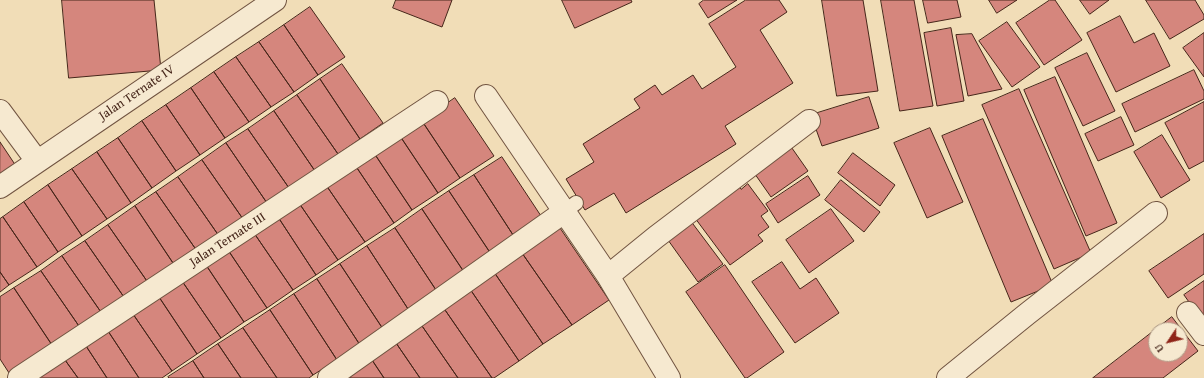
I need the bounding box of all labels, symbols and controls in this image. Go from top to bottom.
street label: Jalan Ternate IV [96,62,178,124]
street label: Jalan Ternate III [187,210,269,270]
north arrow [1148,322,1188,362]
text: U [1150,341,1168,356]

